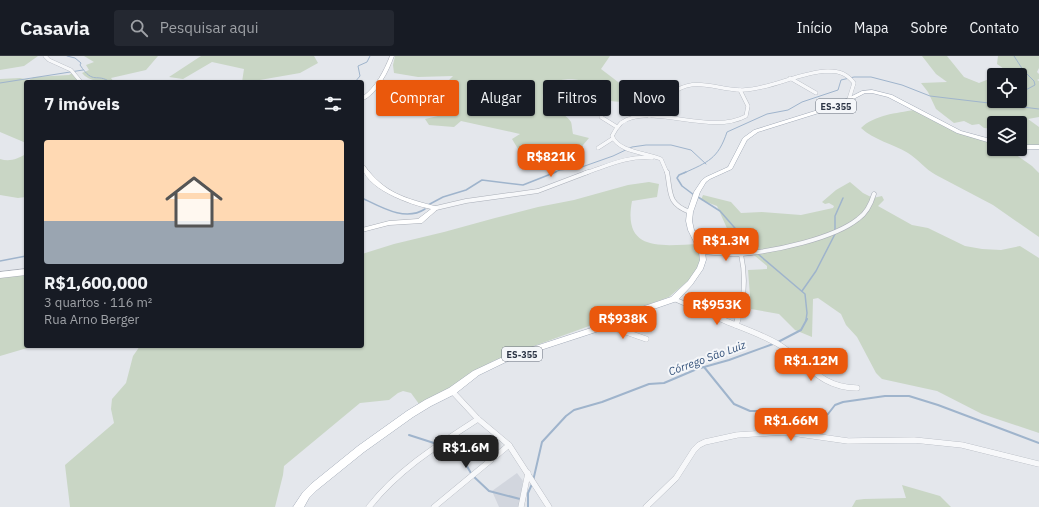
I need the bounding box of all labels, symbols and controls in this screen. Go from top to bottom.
search box [114,10,394,46]
text: Casavia [20,16,90,40]
icon: search [128,17,150,39]
text: Pesquisar aqui [160,18,259,37]
text: Início [797,19,832,37]
text: Mapa [854,19,889,37]
text: Sobre [911,19,947,37]
text: Contato [969,19,1019,37]
map controls [987,68,1027,156]
button: locate [987,68,1027,108]
chip: Comprar [376,80,459,116]
chip: Alugar [467,80,535,116]
chip: Filtros [543,80,611,116]
chip: Novo [619,80,679,116]
text: 7 imóveis [44,93,120,115]
icon: filters [322,93,344,115]
road number: ES-355 [816,99,856,113]
button: layers [987,116,1027,156]
pin: R$821K [518,144,584,178]
text: R$821K [526,148,576,165]
icon: home [158,166,230,238]
pin: R$1.3M [693,228,759,262]
text: R$1.3M [703,232,749,249]
text: R$1,600,000 [44,272,148,294]
pin: R$953K [684,292,750,326]
text: 3 quartos · 116 m² [44,294,152,311]
text: R$953K [692,296,742,313]
pin: R$938K [590,306,656,340]
text: R$938K [598,310,648,327]
text: Rua Arno Berger [44,311,139,328]
water label: Córrego São Luiz [666,337,749,378]
road number: ES-355 [502,347,542,361]
pin: R$1.12M [774,348,848,382]
text: R$1.12M [784,352,838,369]
pin: R$1.66M [754,408,828,442]
text: R$1.66M [764,412,818,429]
pin: R$1.6M [433,435,499,469]
text: R$1.6M [443,439,489,456]

